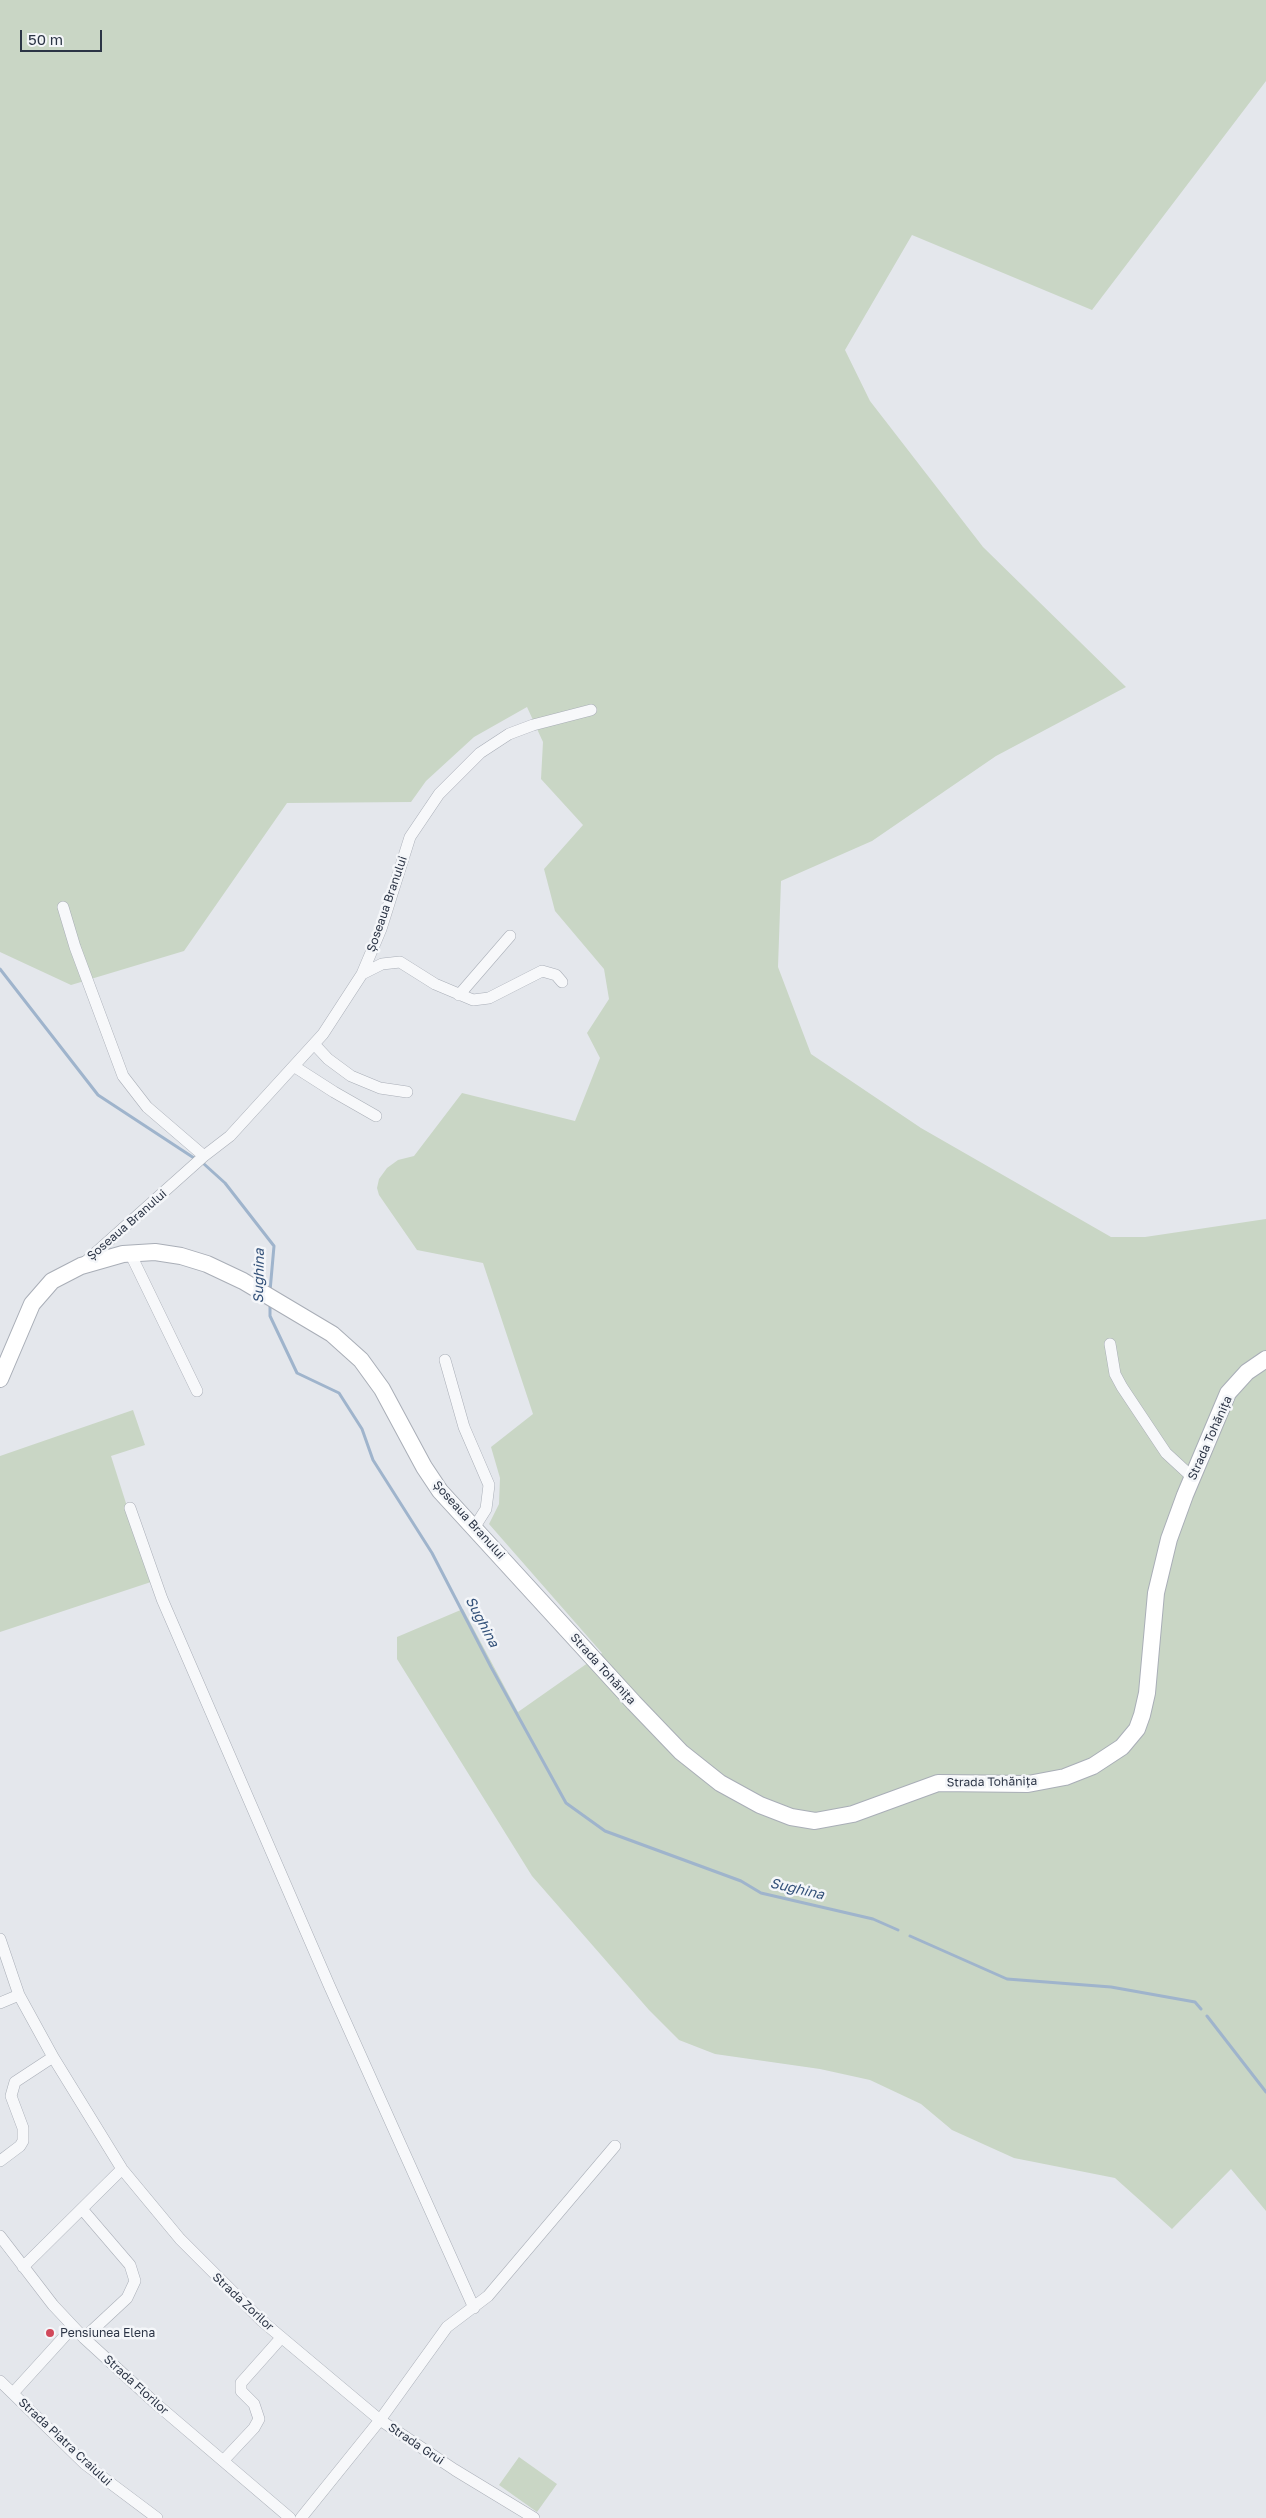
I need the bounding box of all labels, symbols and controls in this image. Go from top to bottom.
scale bar [22,20,105,52]
text: 50 m [28,30,63,48]
street label: Șoseaua Branului [364,854,410,954]
street label: Șoseaua Branului [84,1187,170,1263]
water label: Sughina [250,1248,268,1304]
street label: Strada Tohănița [1185,1394,1235,1482]
street label: Șoseaua Branului [430,1478,508,1562]
water label: Sughina [462,1594,502,1650]
street label: Strada Tohănița [567,1631,639,1707]
street label: Strada Tohănița [947,1774,1037,1790]
water label: Sughina [768,1875,826,1903]
street label: Strada Zorilor [209,2270,277,2334]
place label: Pensiunea Elena [60,2326,155,2340]
marker: Pensiunea Elena [44,2327,56,2339]
street label: Strada Florilor [101,2352,171,2418]
street label: Strada Piatra Craiului [16,2395,114,2489]
street label: Strada Grui [385,2420,447,2468]

